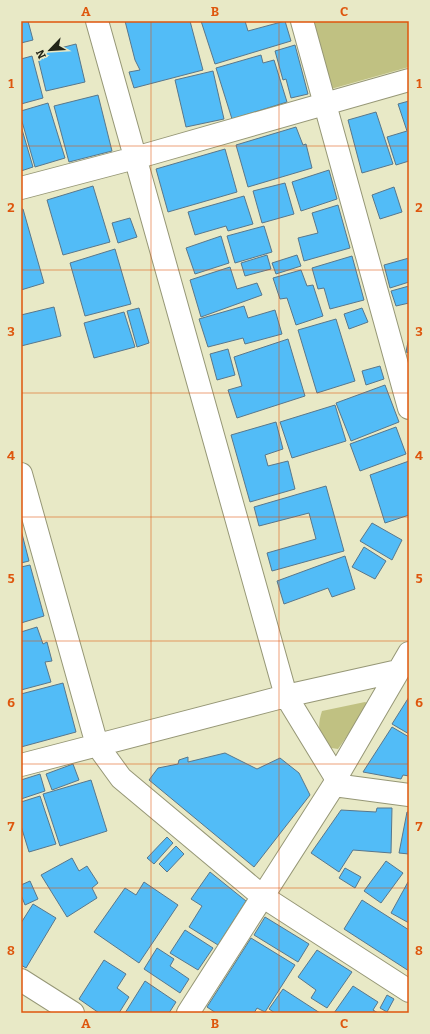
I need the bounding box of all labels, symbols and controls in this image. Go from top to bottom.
text: A [81,4,91,19]
text: B [211,4,219,19]
text: C [340,4,348,19]
north arrow [30,30,70,70]
text: N [33,47,49,61]
text: 1 [8,76,14,91]
text: 1 [416,76,422,91]
text: 2 [7,200,15,215]
text: 2 [415,200,423,215]
text: 3 [7,324,15,339]
text: 3 [415,324,423,339]
text: 4 [7,448,15,463]
text: 4 [415,448,423,463]
text: 5 [7,571,15,586]
text: 5 [415,571,423,586]
text: 6 [7,695,15,710]
text: 6 [415,695,423,710]
text: 7 [8,819,15,834]
text: 7 [416,819,423,834]
text: 8 [7,943,15,958]
text: 8 [415,943,423,958]
text: A [81,1016,91,1031]
text: B [211,1016,219,1031]
text: C [340,1016,348,1031]

